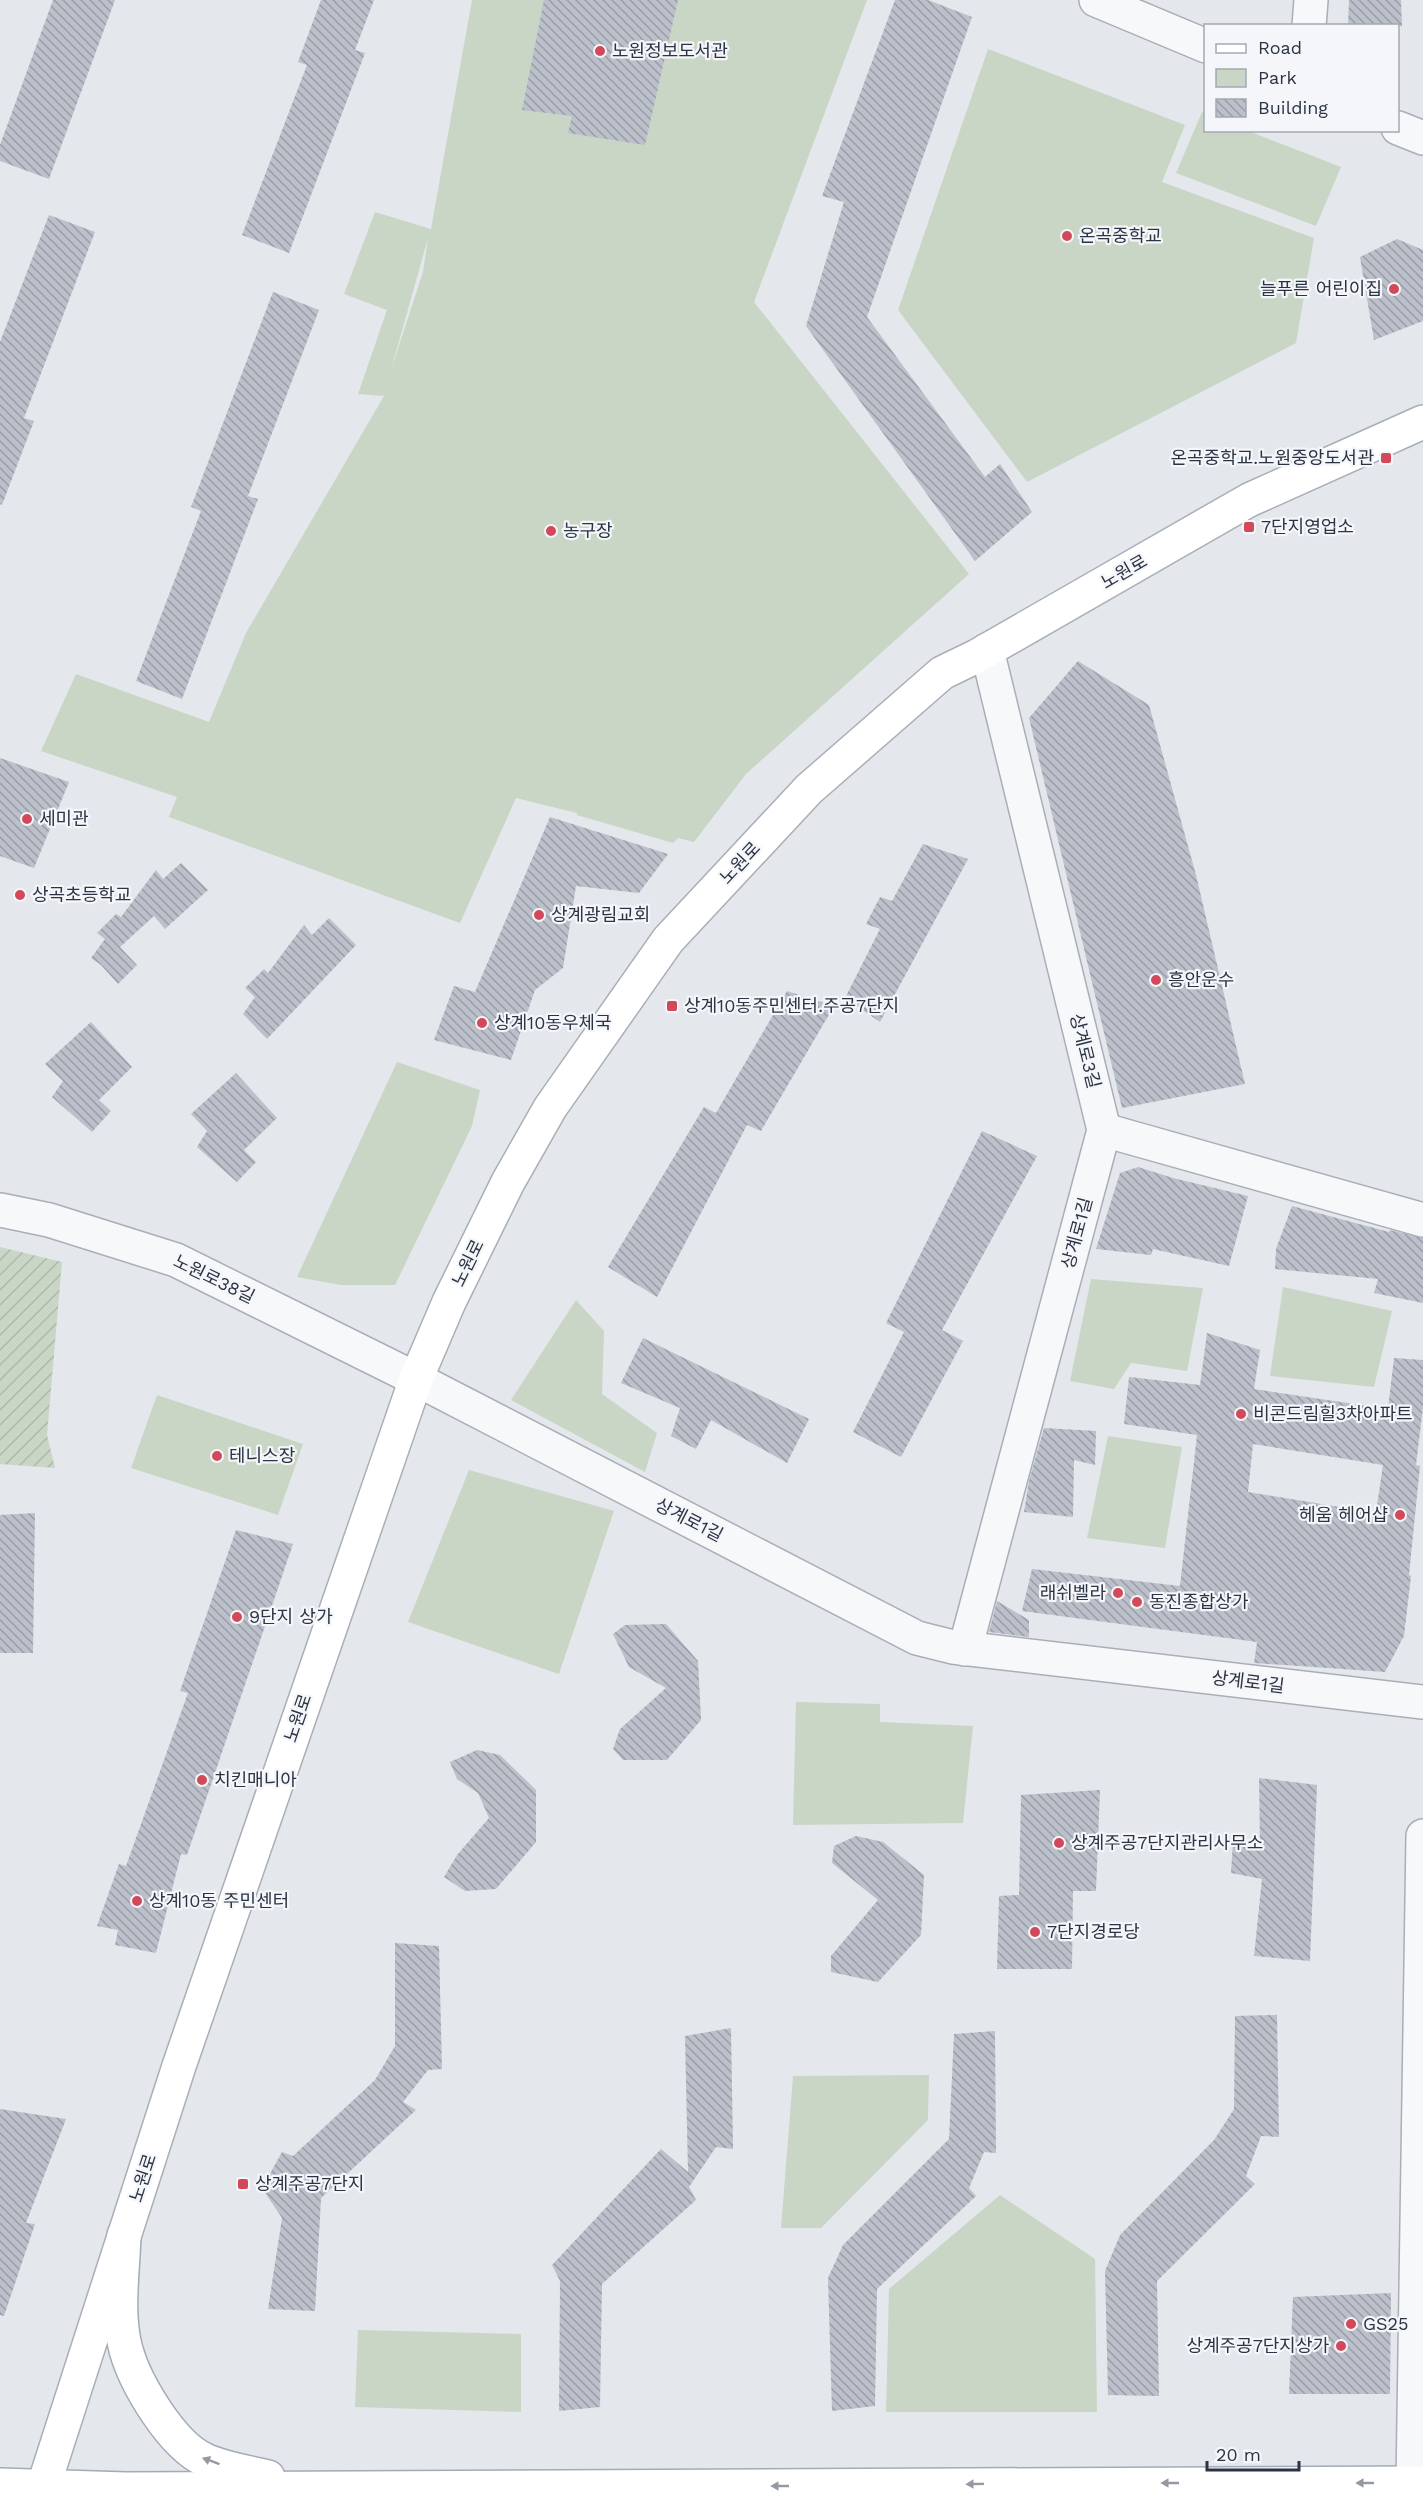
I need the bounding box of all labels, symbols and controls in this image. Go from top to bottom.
legend [1204,24,1399,132]
text: Road [1258,37,1302,58]
place label: 노원정보도서관 [612,40,728,61]
marker: 노원정보도서관 [593,44,607,58]
text: Park [1258,67,1297,88]
text: Building [1258,97,1328,118]
place label: 온곡중학교 [1079,225,1162,246]
marker: 온곡중학교 [1060,229,1074,243]
place label: 늘푸른 어린이집 [1260,278,1382,299]
marker: 늘푸른 어린이집 [1387,282,1401,296]
place label: 온곡중학교.노원중앙도서관 [1170,447,1374,468]
marker: 온곡중학교.노원중앙도서관 [1379,451,1393,465]
place label: 7단지영업소 [1261,516,1354,537]
place label: 농구장 [563,520,613,541]
marker: 7단지영업소 [1242,520,1256,534]
marker: 농구장 [544,524,558,538]
street label: 노원로 [1097,550,1151,593]
place label: 세미관 [39,808,89,829]
marker: 세미관 [20,812,34,826]
street label: 노원로 [715,837,764,888]
place label: 상곡초등학교 [32,884,131,905]
marker: 상곡초등학교 [13,888,27,902]
place label: 상계광림교회 [551,904,650,925]
marker: 상계광림교회 [532,908,546,922]
place label: 흥안운수 [1168,969,1234,990]
marker: 흥안운수 [1149,973,1163,987]
place label: 상계10동주민센터.주공7단지 [684,995,899,1016]
marker: 상계10동주민센터.주공7단지 [665,999,679,1013]
street label: 상계로3길 [1066,1011,1105,1091]
place label: 상계10동우체국 [494,1012,612,1033]
marker: 상계10동우체국 [475,1016,489,1030]
street label: 상계로1길 [1057,1195,1096,1271]
street label: 노원로 [447,1236,488,1290]
street label: 노원로38길 [170,1250,258,1307]
place label: 비콘드림힐3차아파트 [1253,1403,1413,1424]
marker: 비콘드림힐3차아파트 [1234,1407,1248,1421]
place label: 테니스장 [229,1445,295,1466]
marker: 테니스장 [210,1449,224,1463]
street label: 상계로1길 [652,1494,727,1546]
place label: 헤움 헤어샵 [1299,1504,1388,1525]
marker: 헤움 헤어샵 [1393,1508,1407,1522]
place label: 래쉬벨라 [1040,1582,1106,1603]
marker: 래쉬벨라 [1111,1586,1125,1600]
place label: 동진종합상가 [1149,1591,1249,1612]
marker: 동진종합상가 [1130,1595,1144,1609]
place label: 9단지 상가 [249,1606,333,1627]
marker: 9단지 상가 [230,1610,244,1624]
street label: 상계로1길 [1210,1667,1286,1696]
street label: 노원로 [280,1691,316,1745]
place label: 치킨매니아 [214,1769,297,1790]
marker: 치킨매니아 [195,1773,209,1787]
place label: 상계주공7단지관리사무소 [1071,1832,1263,1853]
marker: 상계주공7단지관리사무소 [1052,1836,1066,1850]
place label: 상계10동 주민센터 [149,1890,289,1911]
marker: 상계10동 주민센터 [130,1894,144,1908]
place label: 7단지경로당 [1047,1921,1140,1942]
marker: 7단지경로당 [1028,1925,1042,1939]
street label: 노원로 [125,2151,160,2205]
place label: 상계주공7단지 [255,2173,364,2194]
marker: 상계주공7단지 [236,2177,250,2191]
place label: GS25 [1363,2313,1409,2334]
marker: GS25 [1344,2317,1358,2331]
place label: 상계주공7단지상가 [1186,2335,1329,2356]
marker: 상계주공7단지상가 [1334,2339,1348,2353]
scale bar [1207,2434,1298,2472]
text: 20 m [1216,2444,1261,2465]
one-way arrow [201,2455,219,2465]
one-way arrow [1160,2478,1179,2488]
one-way arrow [1355,2478,1374,2488]
one-way arrow [965,2479,984,2489]
one-way arrow [770,2481,789,2491]

